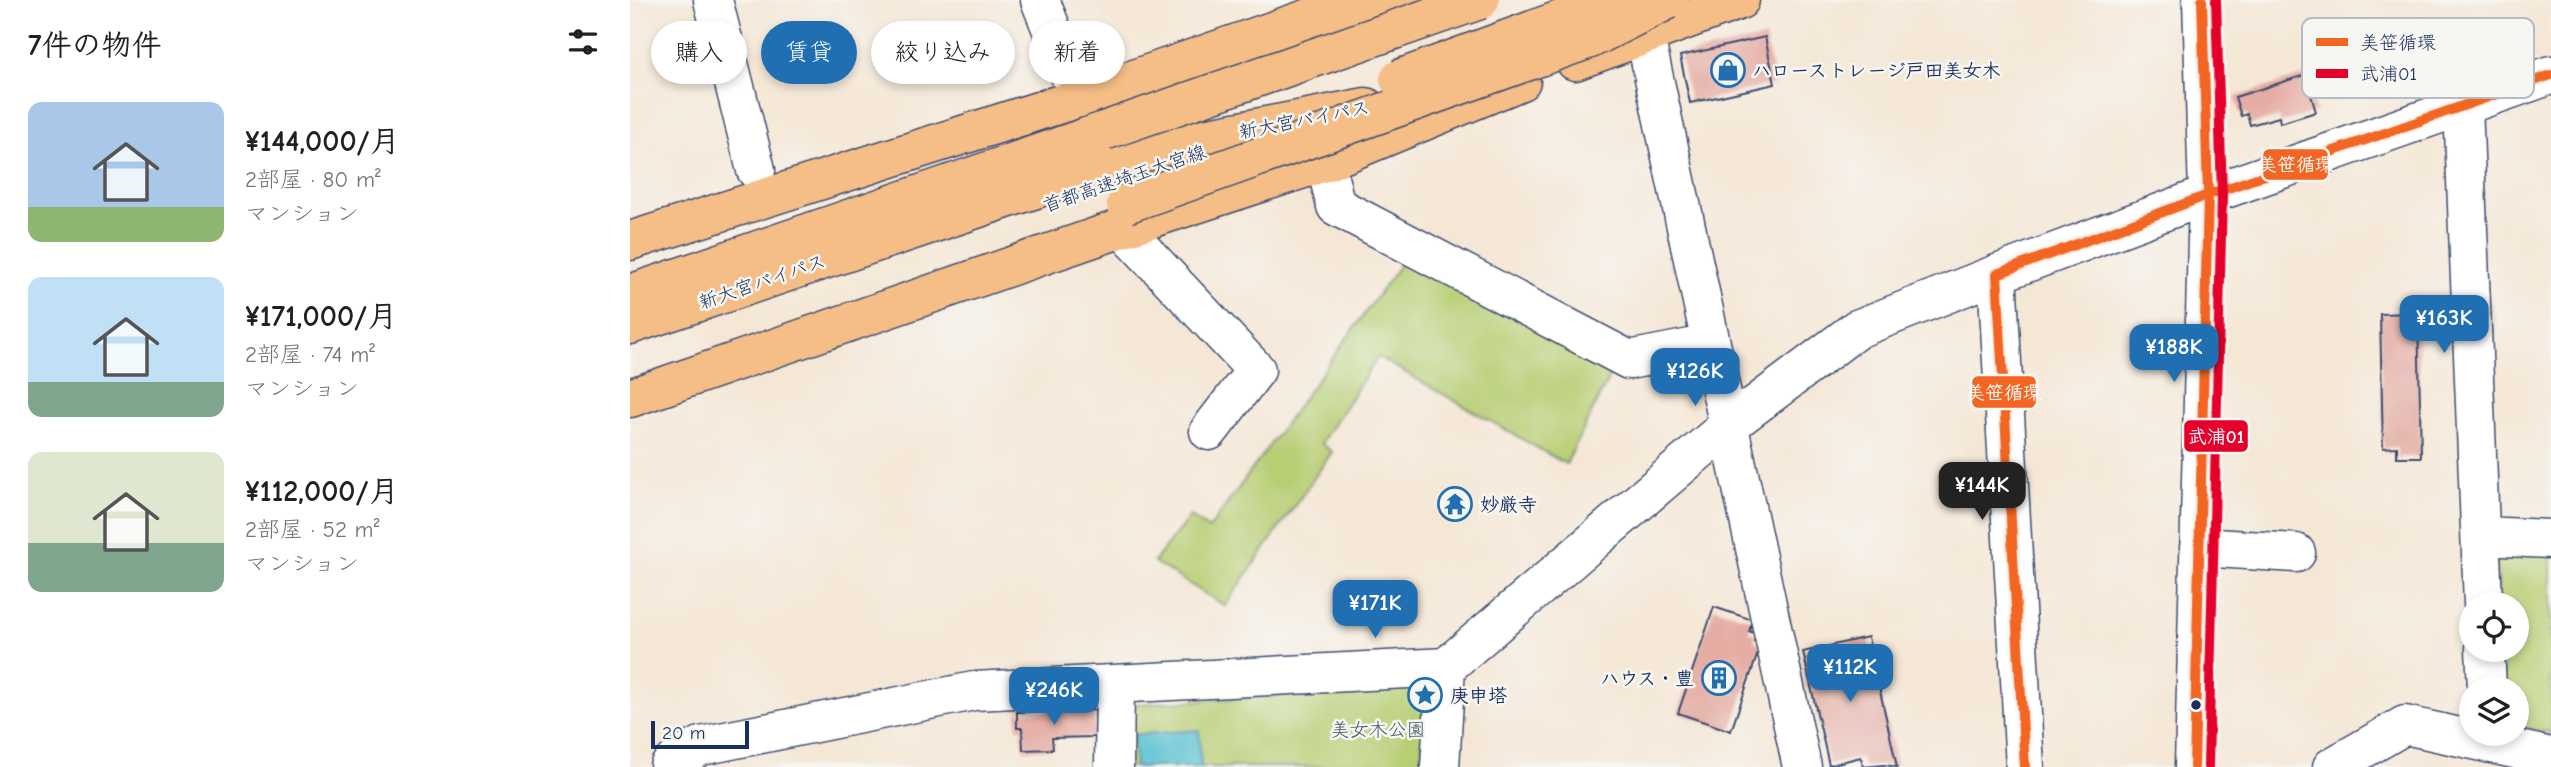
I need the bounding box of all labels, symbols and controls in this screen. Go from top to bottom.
legend [2302,18,2534,98]
chip: 購入 [651,21,747,84]
chip: 賃貸 [761,21,857,84]
chip: 絞り込み [871,21,1015,84]
chip: 新着 [1029,21,1125,84]
icon: filters [564,23,602,61]
text: 7件の物件 [28,28,162,63]
text: 美笹循環 [2360,32,2436,54]
shop icon: ハローストレージ戸田美女木 [1709,51,1747,89]
place label: ハローストレージ戸田美女木 [1752,60,2001,82]
text: 武浦01 [2360,63,2417,85]
street label: 新大宮バイパス [1237,97,1371,143]
text: ¥144,000/月 [245,124,400,159]
icon: home [84,130,168,214]
street label: 首都高速埼玉大宮線 [1040,141,1209,217]
line badge: 美笹循環 [2262,148,2329,181]
text: 美笹循環 [2258,154,2334,176]
text: 2部屋 · 80 m² [245,166,381,193]
text: マンション [245,200,359,227]
street label: 新大宮バイパス [696,250,829,314]
pin: ¥163K [2395,296,2493,355]
text: ¥171,000/月 [245,299,397,334]
text: ¥163K [2416,304,2472,331]
icon: home [84,305,168,389]
pin: ¥188K [2125,324,2223,384]
text: ¥188K [2146,333,2202,360]
text: 2部屋 · 74 m² [245,341,375,368]
pin: ¥126K [1646,348,1744,408]
text: ¥126K [1667,357,1723,384]
text: マンション [245,375,359,402]
line badge: 美笹循環 [1971,375,2037,409]
text: 美笹循環 [1966,382,2042,404]
line badge: 武浦01 [2183,419,2249,453]
text: 武浦01 [2188,426,2244,448]
pin: ¥144K [1933,462,2031,522]
text: ¥144K [1955,471,2009,498]
text: ¥112,000/月 [245,474,399,509]
icon: home [84,480,168,564]
temple icon: 妙厳寺 [1436,485,1474,523]
place label: 妙厳寺 [1480,494,1537,516]
text: 2部屋 · 52 m² [245,516,379,543]
text: マンション [245,550,359,577]
pin: ¥171K [1326,580,1424,640]
text: ¥171K [1349,589,1401,616]
map controls [2459,592,2529,746]
button: locate [2459,592,2529,662]
pin: ¥112K [1801,644,1899,704]
text: ¥112K [1823,653,1877,680]
building icon: ハウス・豊 [1700,659,1738,697]
pin: ¥246K [1005,668,1103,727]
place label: ハウス・豊 [1600,668,1694,690]
text: ¥246K [1025,676,1083,703]
place icon: 庚申塔 [1406,676,1444,714]
button: layers [2459,676,2529,746]
place label: 庚申塔 [1450,685,1507,707]
unlabelled marker [2189,698,2203,712]
scale bar [651,718,749,750]
park label: 美女木公園 [1330,719,1426,741]
text: 20 m [662,722,706,744]

